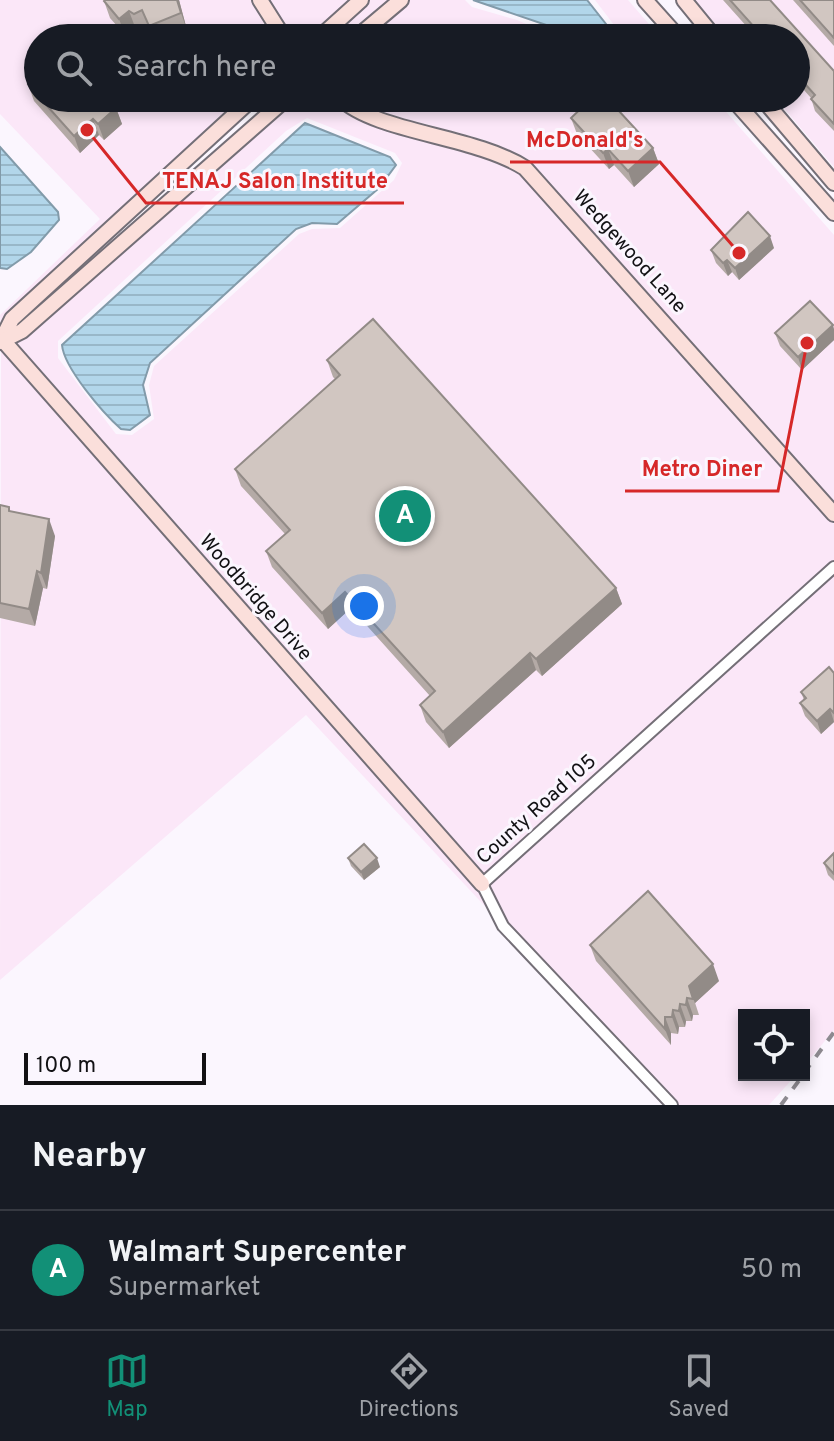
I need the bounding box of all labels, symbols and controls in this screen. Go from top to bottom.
search box [24,24,810,112]
icon: search [52,46,96,90]
text: Search here [116,50,276,87]
callout: McDonald's [510,116,660,162]
text: McDonald's [526,128,644,155]
callout: TENAJ Salon Institute [146,157,404,203]
text: TENAJ Salon Institute [162,169,388,196]
street label: Wedgewood Lane [567,185,691,319]
callout: Metro Diner [625,445,778,491]
text: Metro Diner [642,457,762,484]
pin: A [379,486,431,546]
street label: Woodbridge Drive [193,529,317,667]
your location [344,586,384,626]
street label: County Road 105 [472,749,602,871]
map controls [738,1009,810,1081]
button: locate [738,1009,810,1081]
scale bar [24,1049,206,1085]
text: 100 m [36,1053,96,1080]
text: Nearby [32,1136,147,1179]
text: Walmart Supercenter [108,1235,406,1272]
text: A [49,1254,67,1287]
text: 50 m [741,1254,802,1287]
text: Supermarket [108,1272,260,1305]
tab: Map [105,1349,149,1424]
tab: Directions [359,1349,459,1424]
tab: Saved [669,1349,729,1424]

